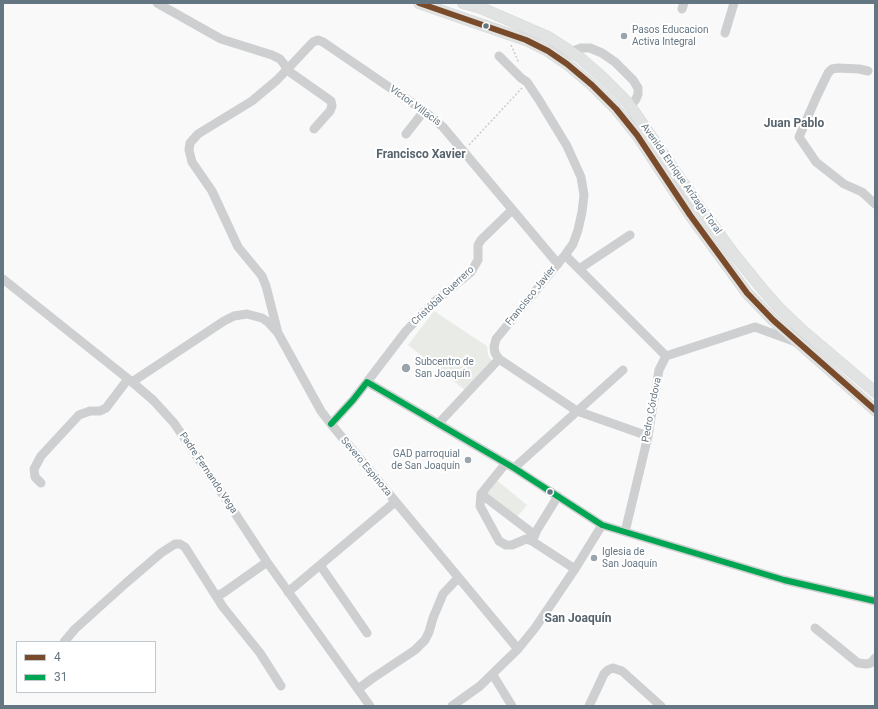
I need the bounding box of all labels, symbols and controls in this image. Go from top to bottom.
unlabelled marker [481,21,491,31]
place label: Pasos Educacion Activa Integral [632,24,709,48]
marker: Pasos Educacion Activa Integral [619,31,629,41]
street label: Víctor Villacís [387,83,443,129]
district label: Juan Pablo [764,117,824,131]
street label: Avenida Enrique Arízaga Toral [638,121,724,237]
district label: Francisco Xavier [376,148,466,162]
street label: Cristóbal Guerrero [409,264,477,328]
street label: Francisco Javier [503,264,559,328]
place label: Subcentro de San Joaquín [415,356,474,380]
marker: Subcentro de San Joaquín [400,362,412,374]
street label: Pedro Córdova [640,377,664,443]
street label: Padre Fernando Vega [176,430,240,516]
street label: Severo Espinoza [338,435,394,499]
place label: GAD parroquial de San Joaquín [391,448,460,472]
marker: GAD parroquial de San Joaquín [463,455,473,465]
unlabelled marker [545,487,555,497]
place label: Iglesia de San Joaquín [602,546,657,570]
marker: Iglesia de San Joaquín [589,553,599,563]
district label: San Joaquín [545,612,611,626]
legend [16,641,156,693]
text: 4 [54,650,61,664]
text: 31 [54,670,68,684]

